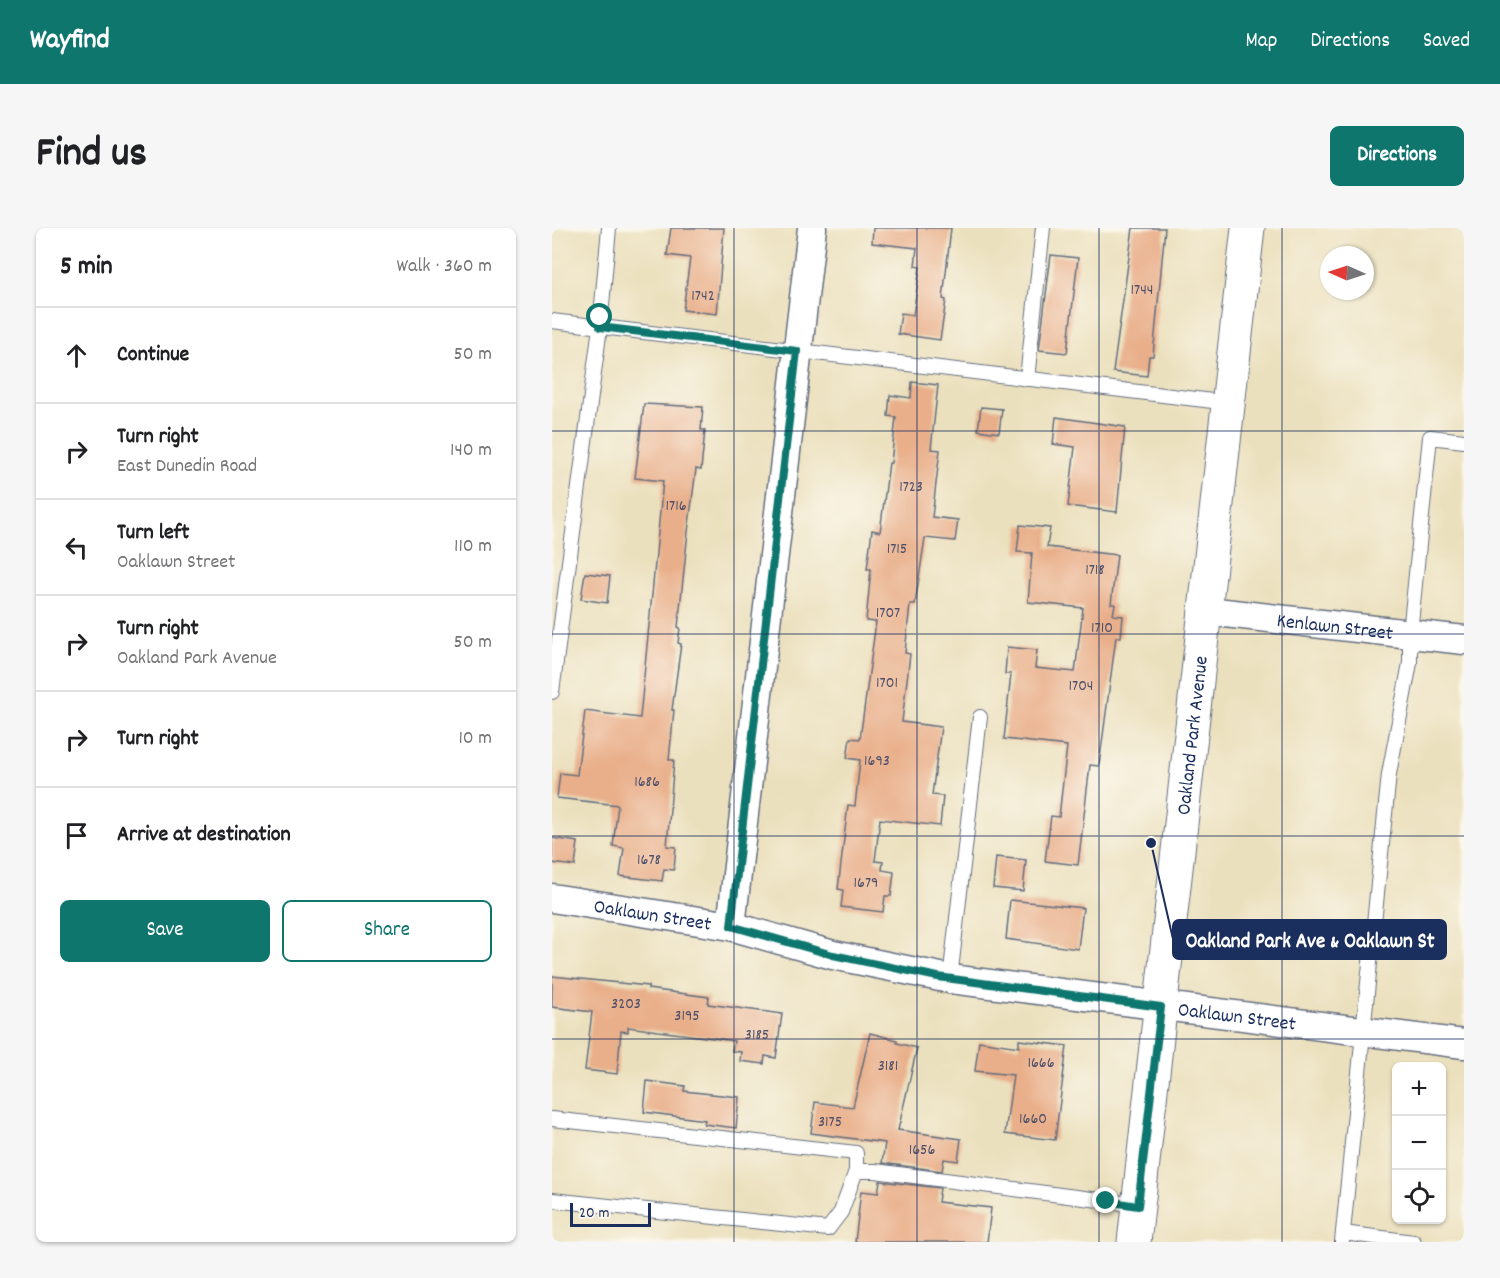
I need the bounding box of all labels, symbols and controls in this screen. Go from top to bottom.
text: Wayfind [30,22,110,62]
text: Map [1246,27,1277,57]
text: Directions [1310,27,1390,57]
text: Saved [1423,27,1470,57]
text: Find us [36,126,147,186]
button: Directions [1330,126,1464,186]
north arrow [1320,246,1374,300]
text: 5 min [60,249,113,286]
text: Walk · 360 m [397,253,492,281]
house number: 1744 [1131,279,1153,302]
house number: 1742 [691,285,715,308]
route start [586,303,612,329]
icon: ahead [60,339,93,372]
text: Continue [117,340,189,371]
text: 50 m [454,341,492,369]
text: Turn right [117,422,199,453]
icon: right [60,435,93,468]
text: 140 m [450,437,492,465]
text: East Dunedin Road [117,453,257,481]
house number: 1723 [899,476,923,499]
house number: 1716 [666,495,687,518]
text: Turn left [117,518,189,549]
icon: left [60,531,93,564]
text: 110 m [454,533,492,561]
house number: 1715 [887,538,907,561]
text: Oaklawn Street [117,549,236,577]
house number: 1718 [1085,559,1105,582]
house number: 1707 [876,602,900,625]
street label: Kenlawn Street [1275,608,1394,649]
text: Turn right [117,614,199,645]
house number: 1710 [1091,617,1113,640]
icon: right [60,627,93,660]
text: 50 m [454,629,492,657]
text: Oakland Park Avenue [117,645,277,673]
street label: Oakland Park Avenue [1171,654,1217,817]
house number: 1701 [876,672,898,695]
house number: 1704 [1069,675,1094,698]
icon: right [60,723,93,756]
text: Turn right [117,724,199,755]
text: 10 m [458,725,492,753]
house number: 1693 [864,750,890,773]
house number: 1686 [634,771,660,794]
icon: arrive [60,819,93,852]
text: Arrive at destination [117,820,291,851]
house number: 1678 [637,849,661,872]
house number: 1679 [854,872,878,895]
street label: Oaklawn Street [592,894,713,940]
button: Save [60,900,270,962]
button: Share [282,900,492,962]
callout: Oakland Park Ave & Oaklawn St [1173,920,1446,959]
text: Oakland Park Ave & Oaklawn St [1185,928,1435,958]
house number: 3203 [611,993,641,1016]
street label: Oaklawn Street [1176,997,1297,1040]
house number: 3195 [674,1005,700,1028]
house number: 3185 [745,1024,769,1047]
house number: 1666 [1027,1052,1055,1075]
house number: 3181 [878,1055,898,1078]
map controls [1392,1062,1446,1224]
button: + [1392,1062,1446,1116]
house number: 1660 [1019,1108,1047,1131]
house number: 3175 [818,1111,842,1134]
button: − [1392,1116,1446,1170]
house number: 1656 [909,1139,935,1162]
button: locate [1392,1170,1446,1224]
route end [1092,1187,1118,1213]
scale bar [570,1200,651,1228]
text: 20 m [579,1202,609,1225]

